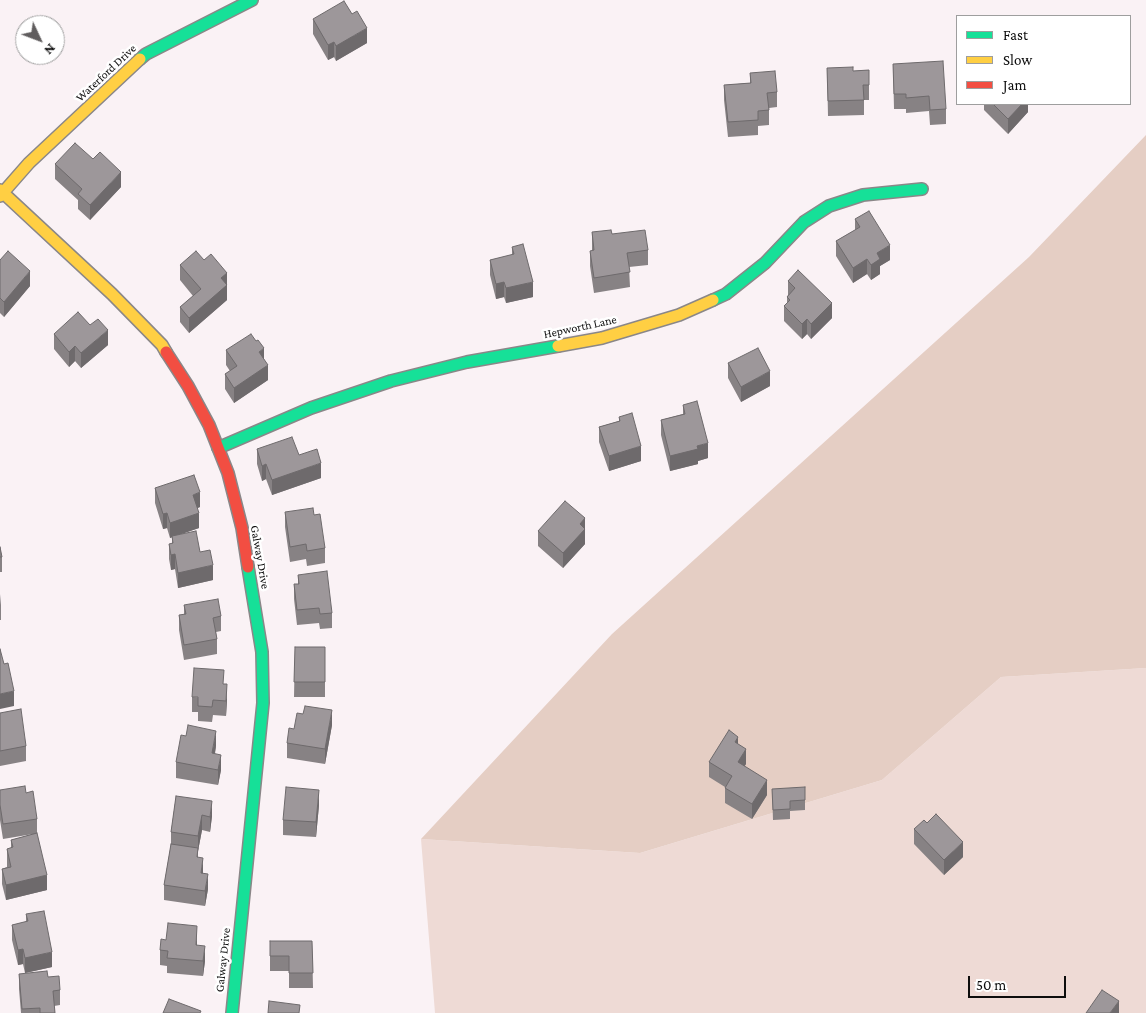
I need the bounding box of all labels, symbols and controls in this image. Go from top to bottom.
north arrow [15,15,65,65]
legend [956,15,1131,105]
text: Fast [1003,27,1028,43]
text: N [41,41,59,58]
street label: Waterford Drive [73,41,139,105]
text: Slow [1003,52,1032,68]
text: Jam [1003,77,1026,93]
street label: Hepworth Lane [542,312,618,342]
street label: Galway Drive [247,524,273,590]
street label: Galway Drive [212,927,234,993]
scale bar [971,966,1068,998]
text: 50 m [976,977,1006,993]

